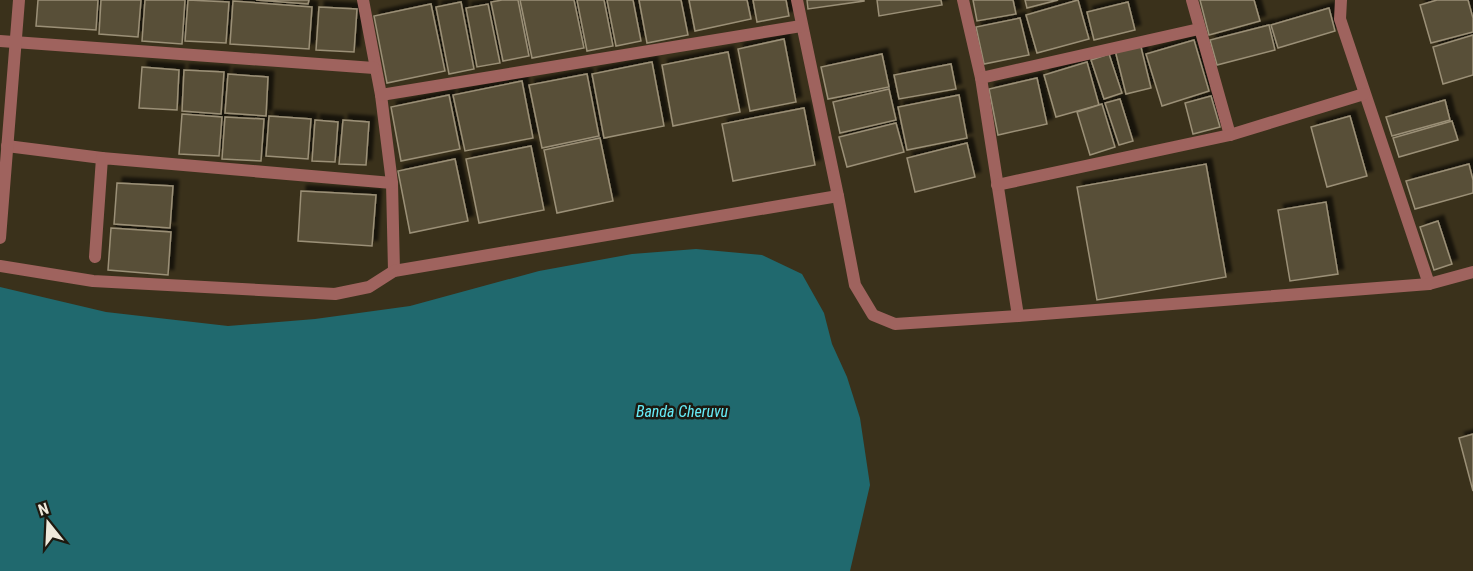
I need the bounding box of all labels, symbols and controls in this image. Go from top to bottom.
water label: Banda Cheruvu [636,402,729,421]
north arrow [18,493,78,553]
text: N [36,499,51,520]

